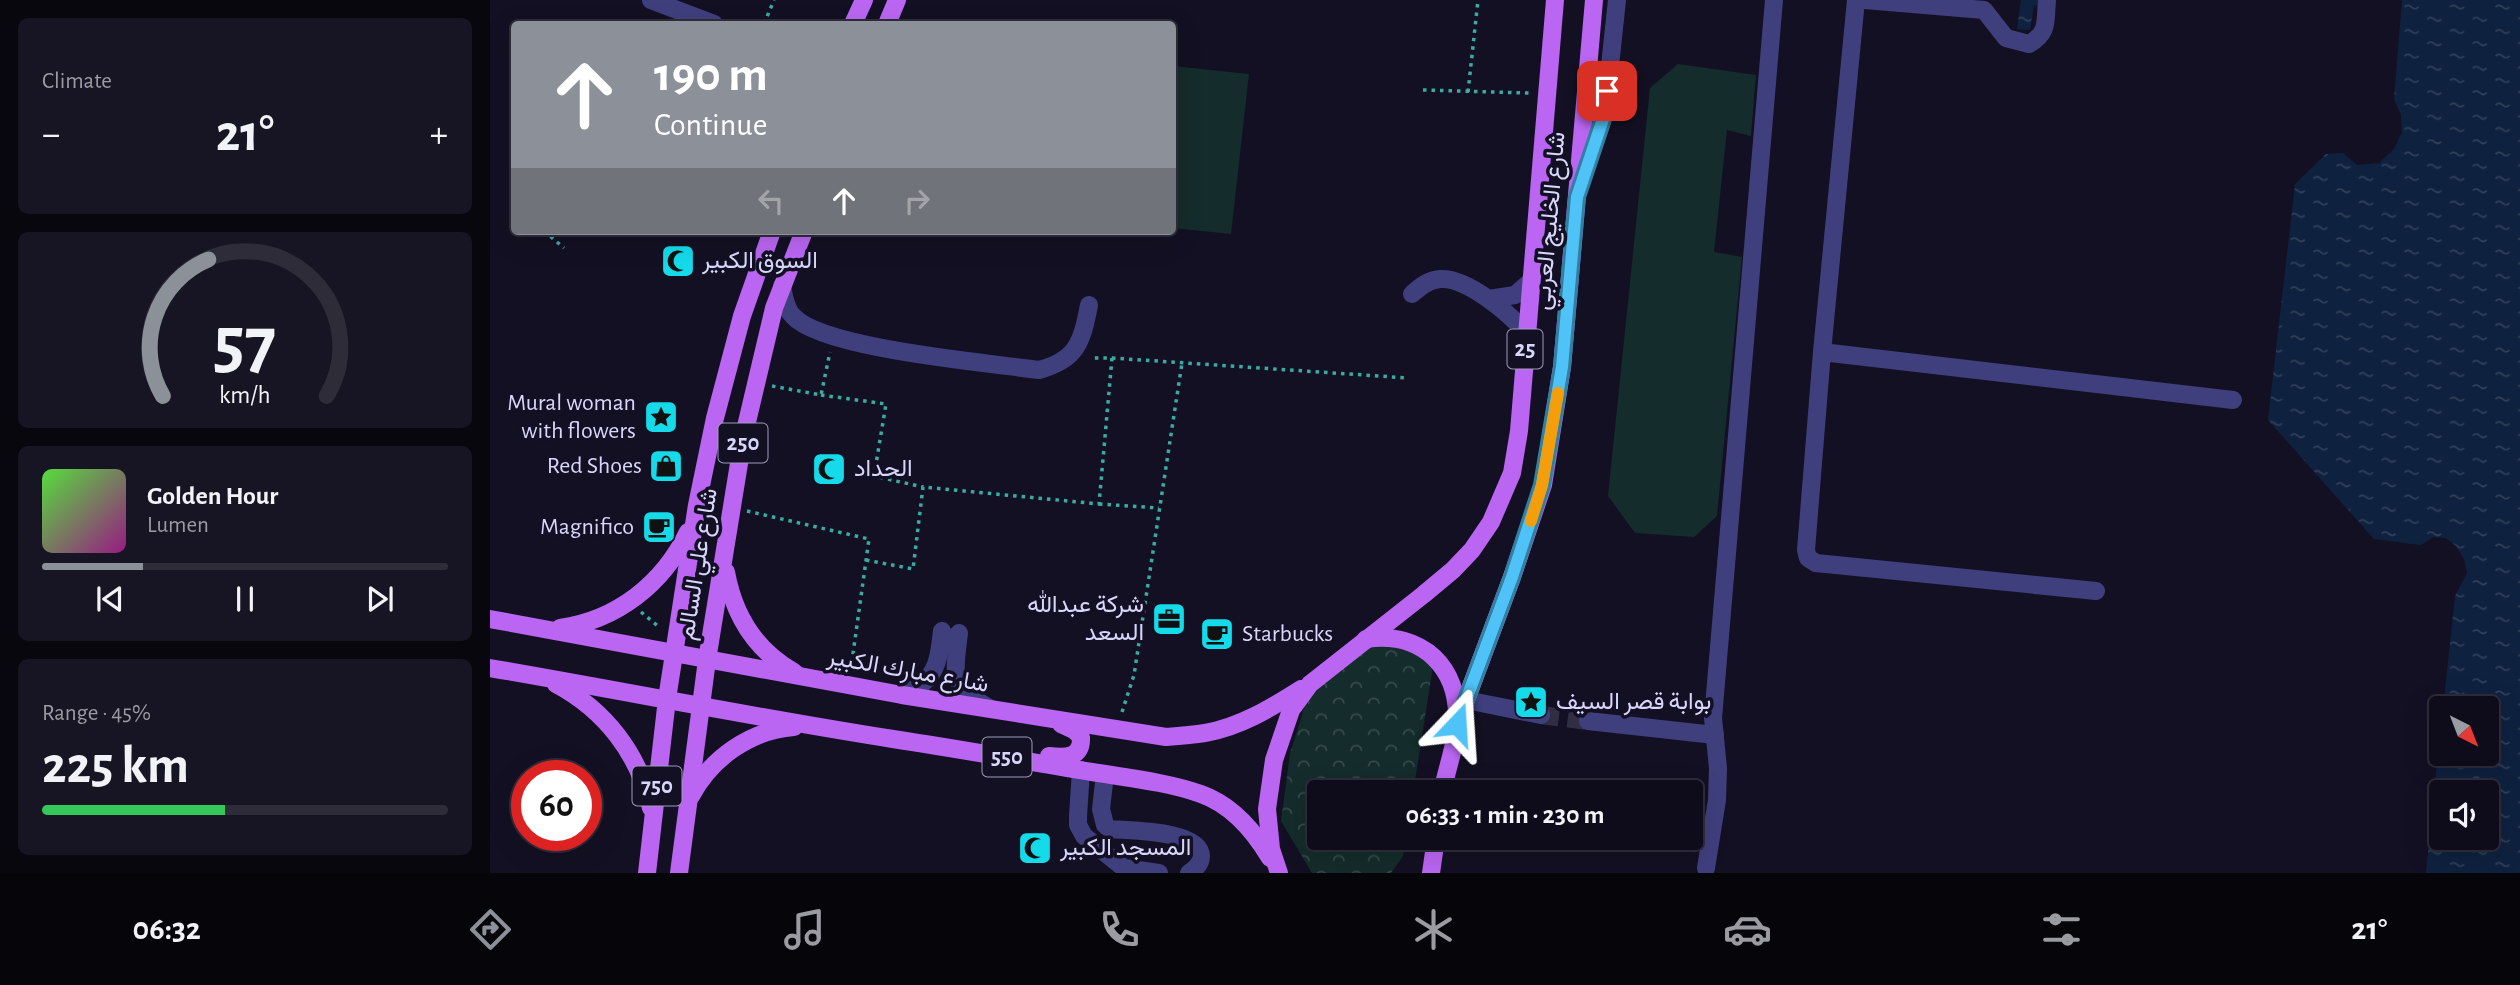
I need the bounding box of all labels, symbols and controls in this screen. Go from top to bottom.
icon: ahead [539,49,630,140]
text: 190 m [654,51,768,100]
pin [1577,61,1637,121]
text: Climate [42,70,112,93]
icon: arrive [1588,72,1626,110]
text: 21° [216,108,274,160]
text: Continue [654,109,767,141]
text: − [42,116,60,154]
text: + [430,116,448,154]
street label: شارع الخليج العربي [1530,131,1576,312]
icon: left [752,182,790,220]
icon: ahead [825,182,863,220]
icon: right [898,182,936,220]
mosque icon: السوق الكبير [659,242,697,280]
place label: السوق الكبير [701,249,818,275]
text: 57 [214,308,276,381]
road number: 25 [1508,330,1542,368]
text: km/h [219,382,271,407]
place label: Mural woman with flowers [507,391,636,443]
place icon: Mural woman with flowers [642,398,680,436]
road number: 250 [719,424,768,462]
shop icon: Red Shoes [647,447,685,485]
mosque icon: الحداد [810,450,848,488]
place label: Red Shoes [547,454,642,478]
place label: الحداد [854,457,913,481]
text: Golden Hour [147,483,278,509]
street label: شارع علي السالم [674,487,728,642]
cafe icon: Magnifico [640,508,678,546]
text: Lumen [147,514,209,537]
place label: Magnifico [540,515,634,539]
icon: previous [91,580,129,618]
icon: pause [226,580,264,618]
icon: next [361,580,399,618]
place label: شركة عبدالله السعد [1027,590,1144,645]
office icon: شركة عبدالله السعد [1150,600,1188,638]
cafe icon: Starbucks [1198,615,1236,653]
place label: Starbucks [1242,622,1333,646]
street label: شارع مبارك الكبير [824,645,990,700]
place icon: بوابة قصر السيف [1512,683,1550,721]
position arrow [1420,687,1494,761]
place label: بوابة قصر السيف [1556,690,1711,716]
north arrow [2429,696,2499,766]
map controls [2429,696,2499,850]
text: Range · 45% [42,702,151,725]
road number: 550 [982,737,1032,776]
text: 225 km [42,740,189,792]
speed limit sign: 60 [511,760,602,851]
road number: 750 [632,766,682,806]
button: sound [2429,780,2499,850]
text: 06:33 · 1 min · 230 m [1406,802,1604,828]
mosque icon: المسجد الكبير [1016,829,1054,867]
place label: المسجد الكبير [1059,836,1191,862]
icon: directions [466,905,515,954]
icon: music [780,905,829,954]
icon: phone [1095,905,1144,954]
icon: climate [1409,905,1458,954]
icon: car [1723,905,1772,954]
icon: filters [2037,905,2086,954]
text: 06:32 [133,913,201,945]
text: 21° [2351,913,2387,945]

